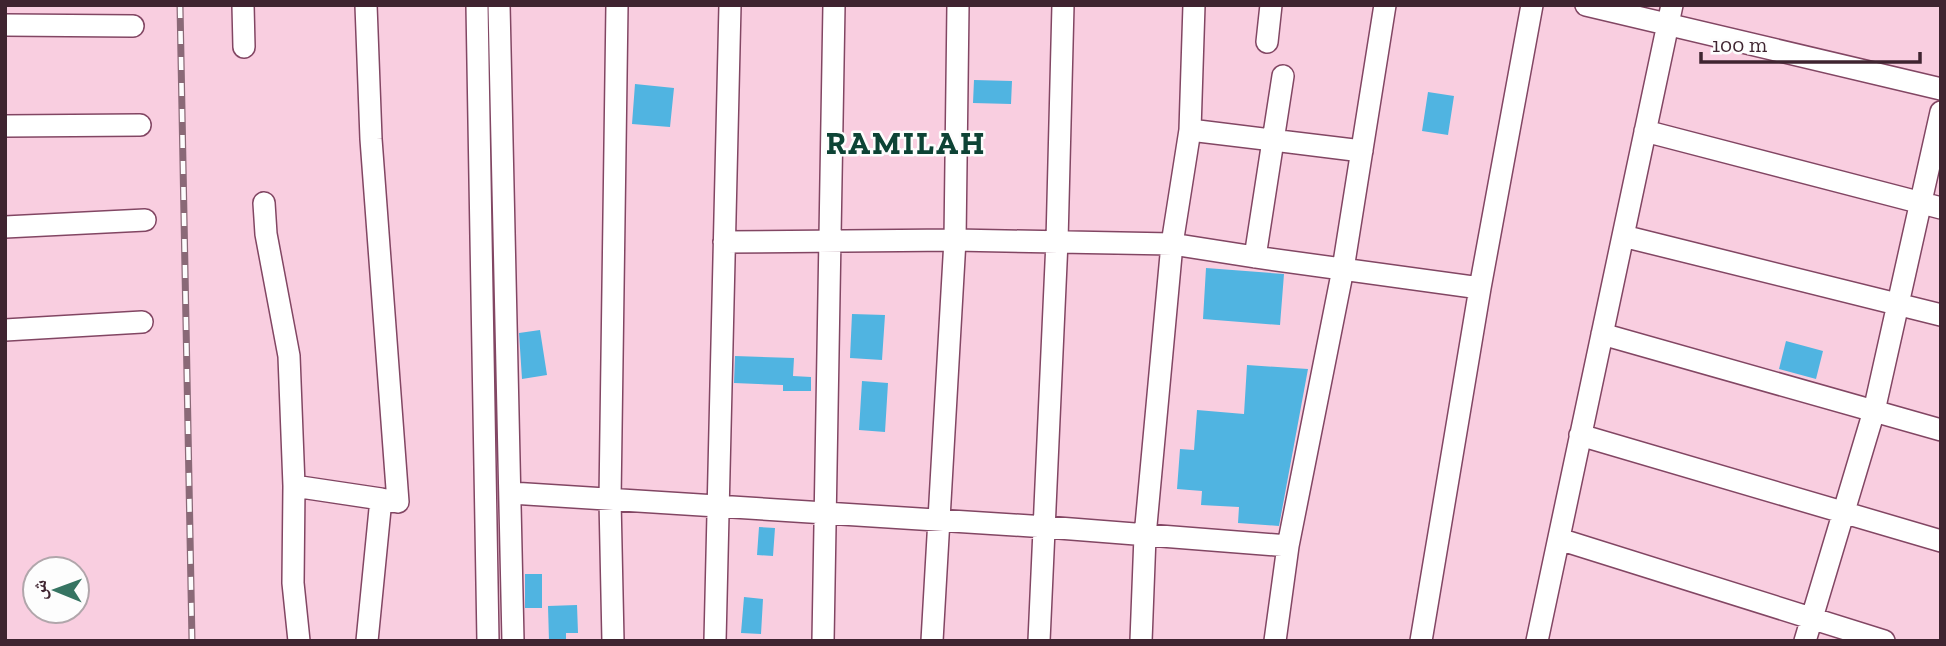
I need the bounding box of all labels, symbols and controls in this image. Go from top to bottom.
scale bar [1701,21,1920,65]
text: 100 m [1712,32,1767,57]
district label: RAMILAH [826,124,986,162]
north arrow [21,555,91,625]
text: ش [28,579,51,600]

